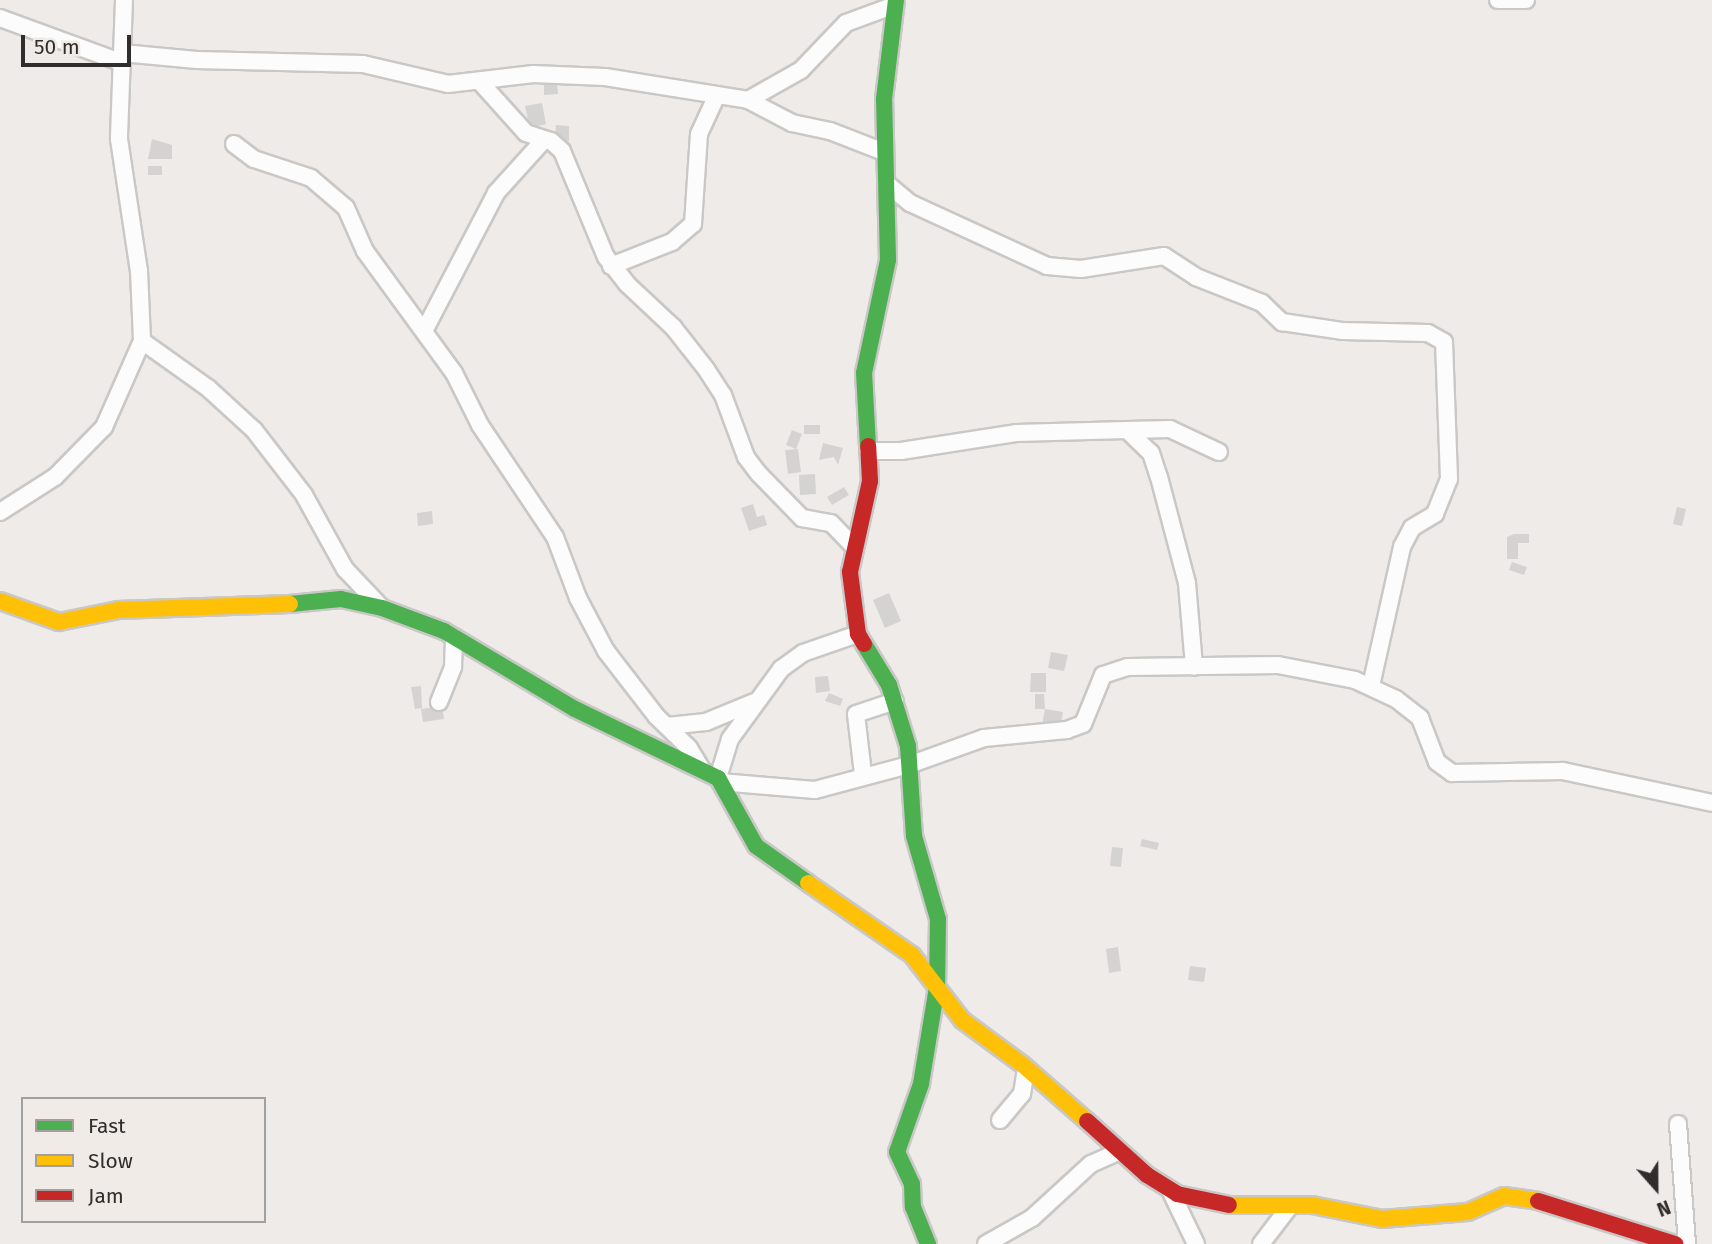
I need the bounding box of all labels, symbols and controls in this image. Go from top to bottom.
scale bar [24,21,135,65]
text: 50 m [34,34,80,60]
legend [21,1097,266,1223]
text: Fast [88,1113,126,1139]
text: Slow [88,1148,133,1174]
north arrow [1621,1153,1691,1223]
text: Jam [88,1183,124,1209]
text: N [1654,1195,1674,1221]

